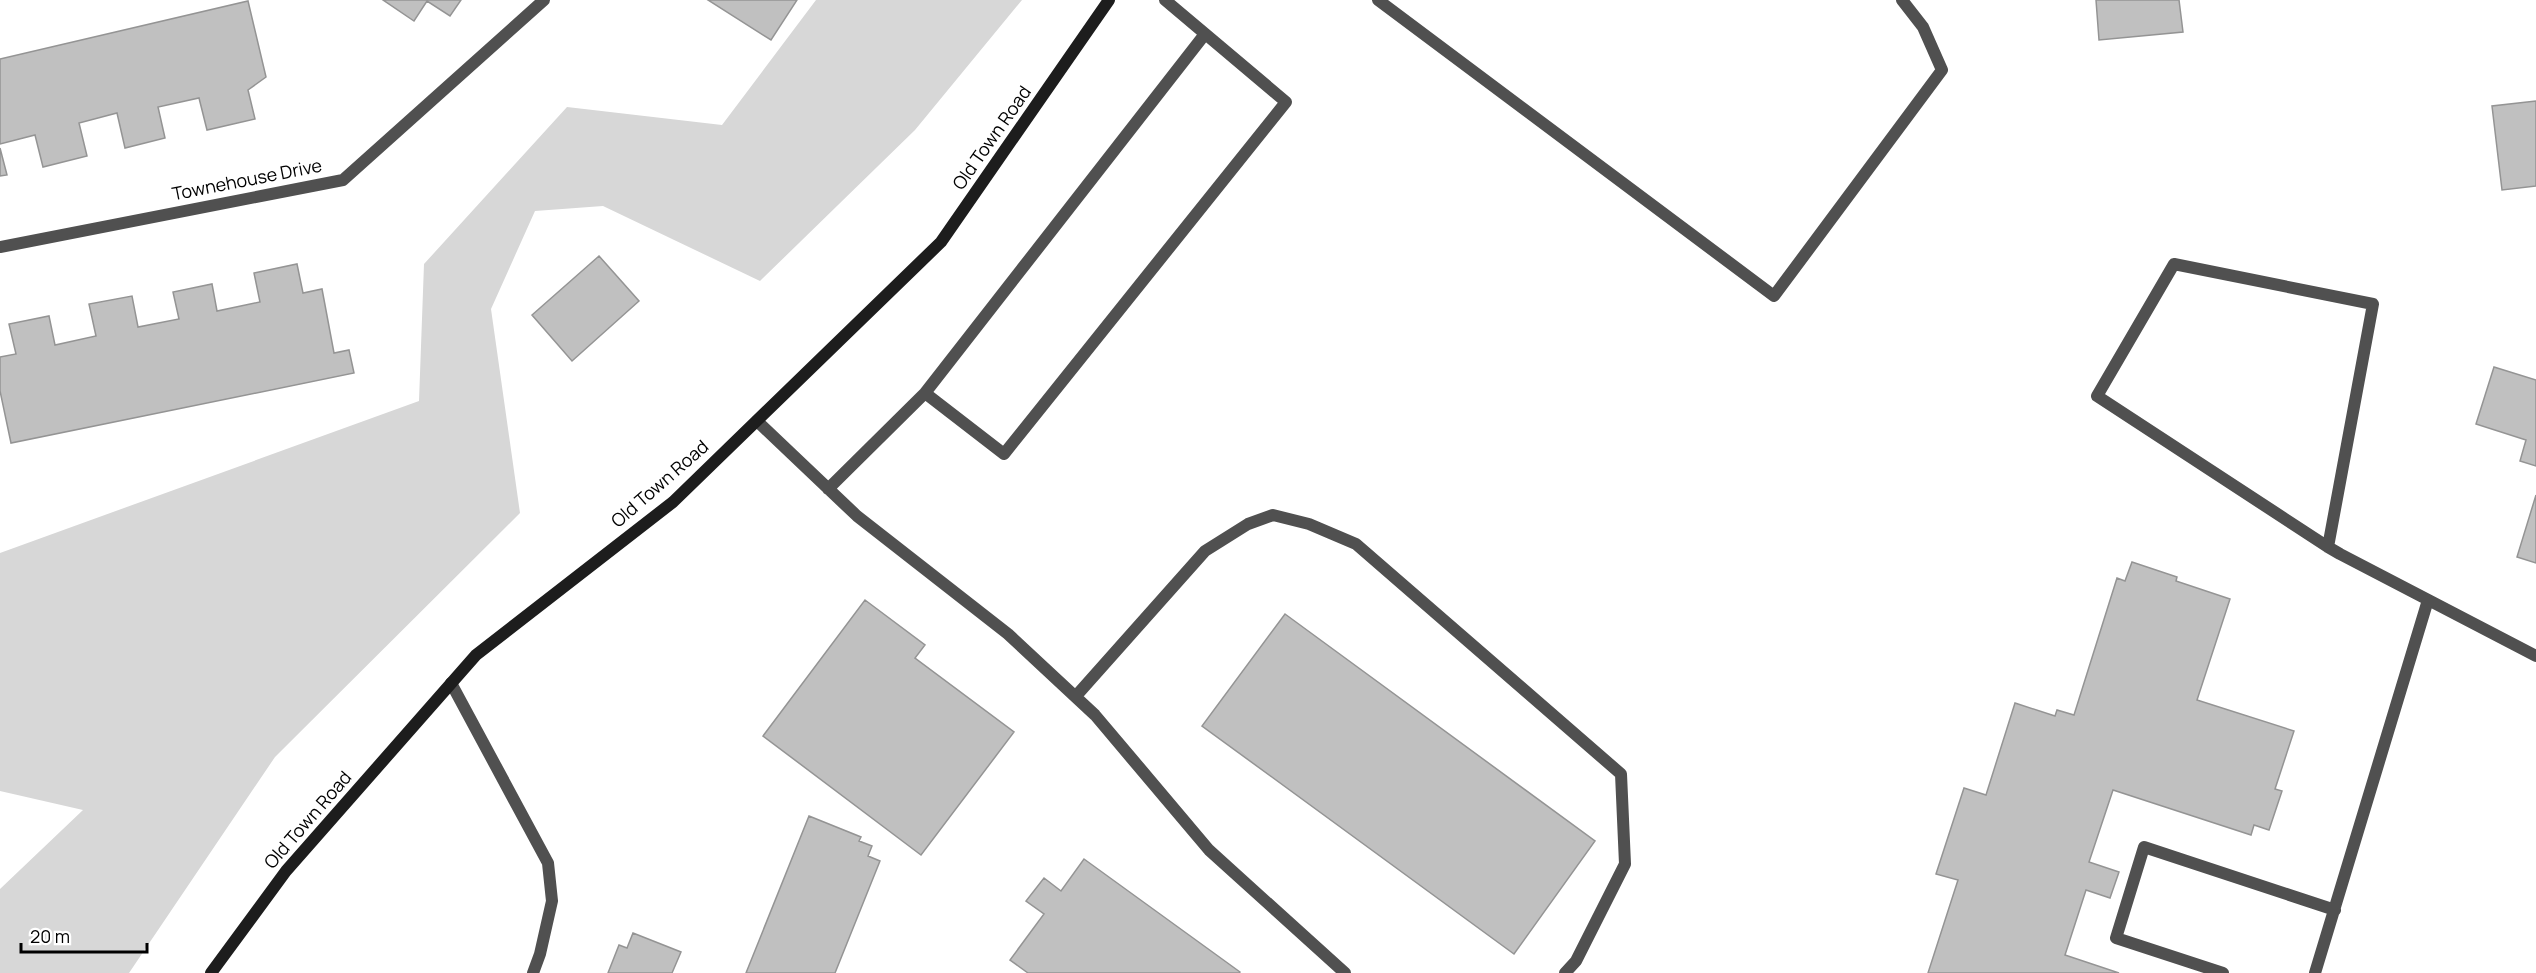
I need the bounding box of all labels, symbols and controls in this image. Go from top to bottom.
street label: Old Town Road [946,81,1036,194]
street label: Townehouse Drive [170,153,324,205]
street label: Old Town Road [605,434,713,532]
street label: Old Town Road [258,765,356,873]
scale bar [21,916,147,954]
text: 20 m [30,924,70,948]

